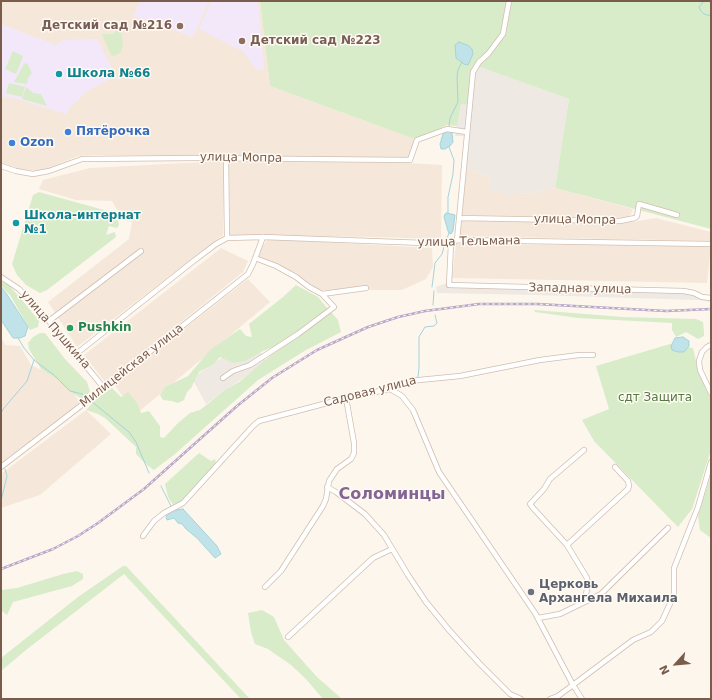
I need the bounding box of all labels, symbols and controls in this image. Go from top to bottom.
place label: Детский сад №216 [41,19,172,33]
marker: Детский сад №216 [175,21,185,31]
place label: Детский сад №223 [250,34,381,48]
marker: Детский сад №223 [237,36,247,46]
place label: Школа №66 [67,67,150,81]
marker: Школа №66 [54,69,64,79]
place label: Пятёрочка [76,125,150,139]
marker: Пятёрочка [63,127,73,137]
place label: Ozon [20,136,54,150]
marker: Ozon [7,138,17,148]
street label: улица Мопра [200,150,282,166]
place label: Школа-интернат №1 [24,209,141,237]
street label: улица Мопра [534,212,616,228]
marker: Школа-интернат №1 [11,218,21,228]
street label: улица Тельмана [417,234,521,250]
street label: Западная улица [528,281,632,297]
street label: улица Пушкина [17,288,93,372]
street label: Милицейская улица [77,321,187,411]
place label: Pushkin [78,321,132,335]
marker: Pushkin [65,323,75,333]
street label: Садовая улица [322,374,418,410]
park label: сдт Защита [618,391,692,405]
district label: Соломинцы [338,485,446,505]
place label: Церковь Архангела Михаила [539,578,678,606]
marker: Церковь Архангела Михаила [526,587,536,597]
north arrow [656,644,696,684]
text: N [657,663,673,677]

